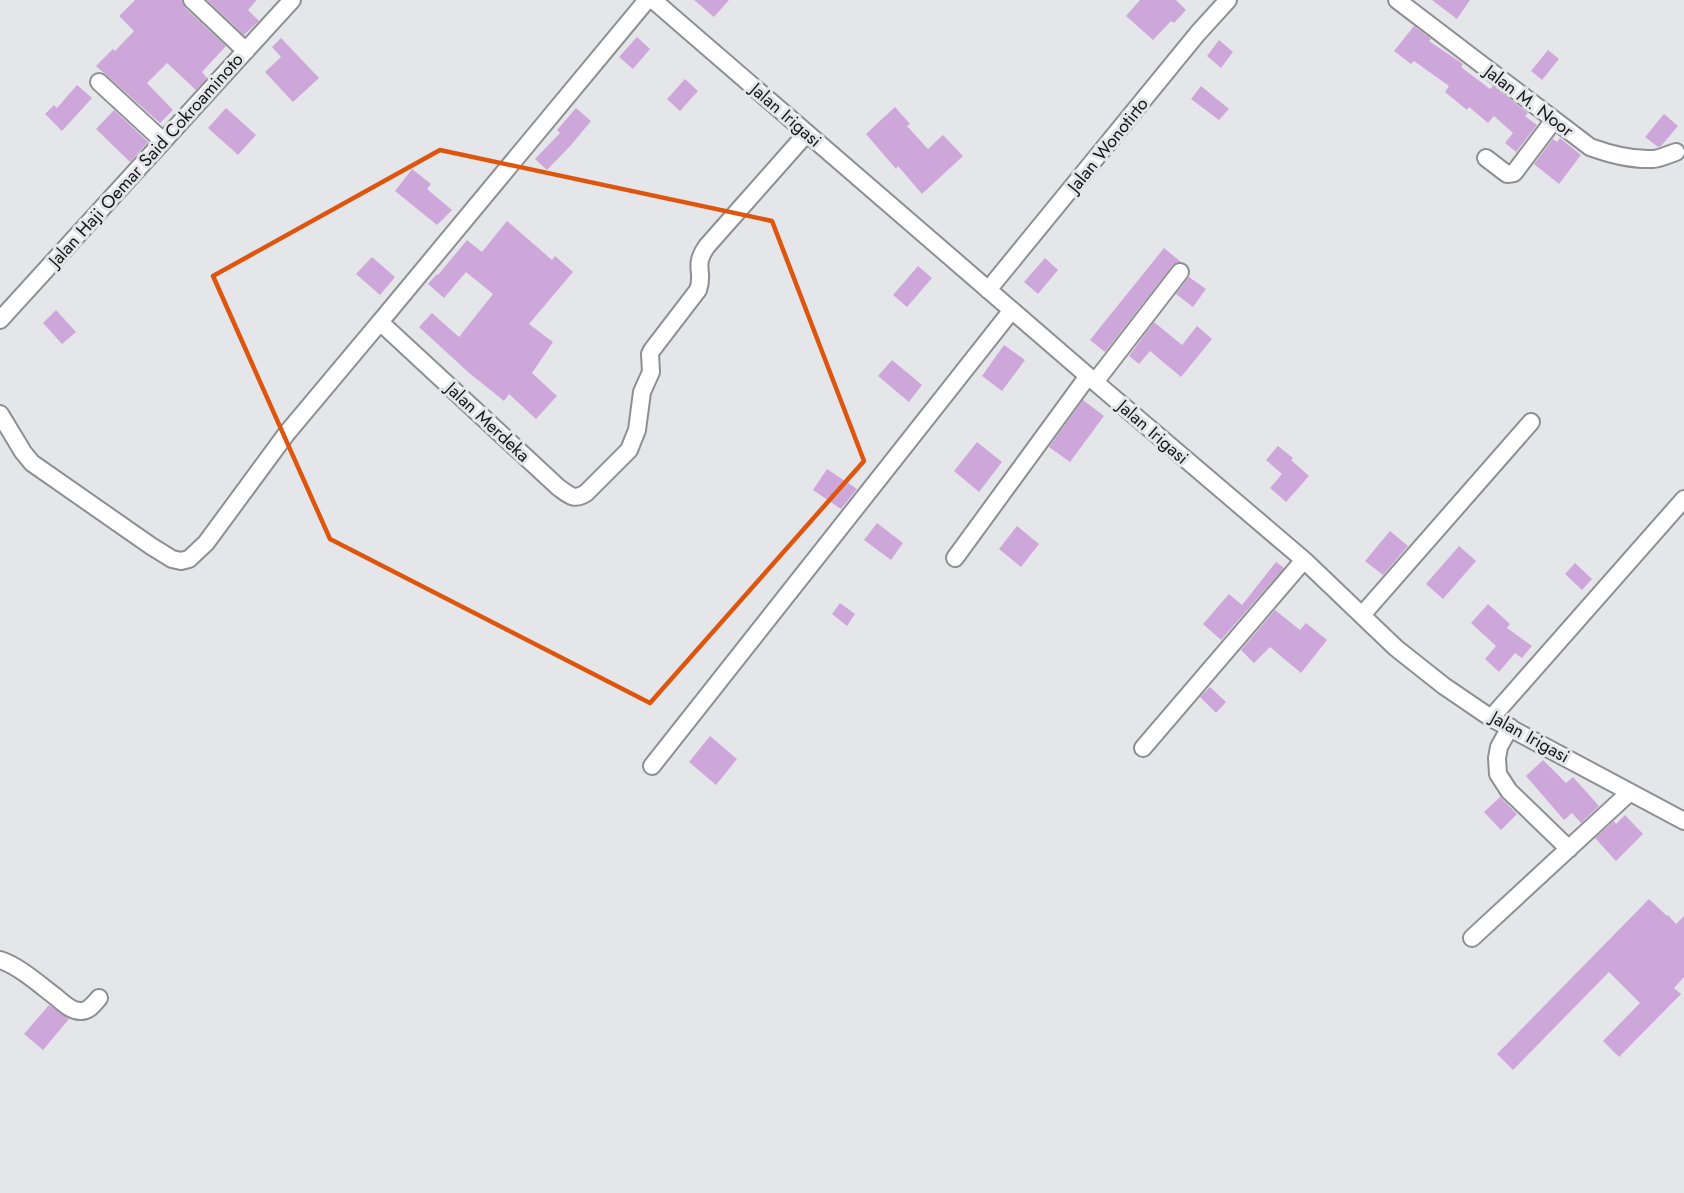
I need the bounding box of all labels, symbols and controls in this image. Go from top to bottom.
street label: Jalan Haji Oemar Said Cokroaminoto [41,47,249,274]
street label: Jalan M. Noor [1477,58,1580,144]
street label: Jalan Irigasi [743,75,827,153]
street label: Jalan Wonotirto [1060,92,1155,200]
street label: Jalan Merdeka [439,375,536,468]
street label: Jalan Irigasi [1110,392,1194,470]
street label: Jalan Irigasi [1484,704,1574,769]

